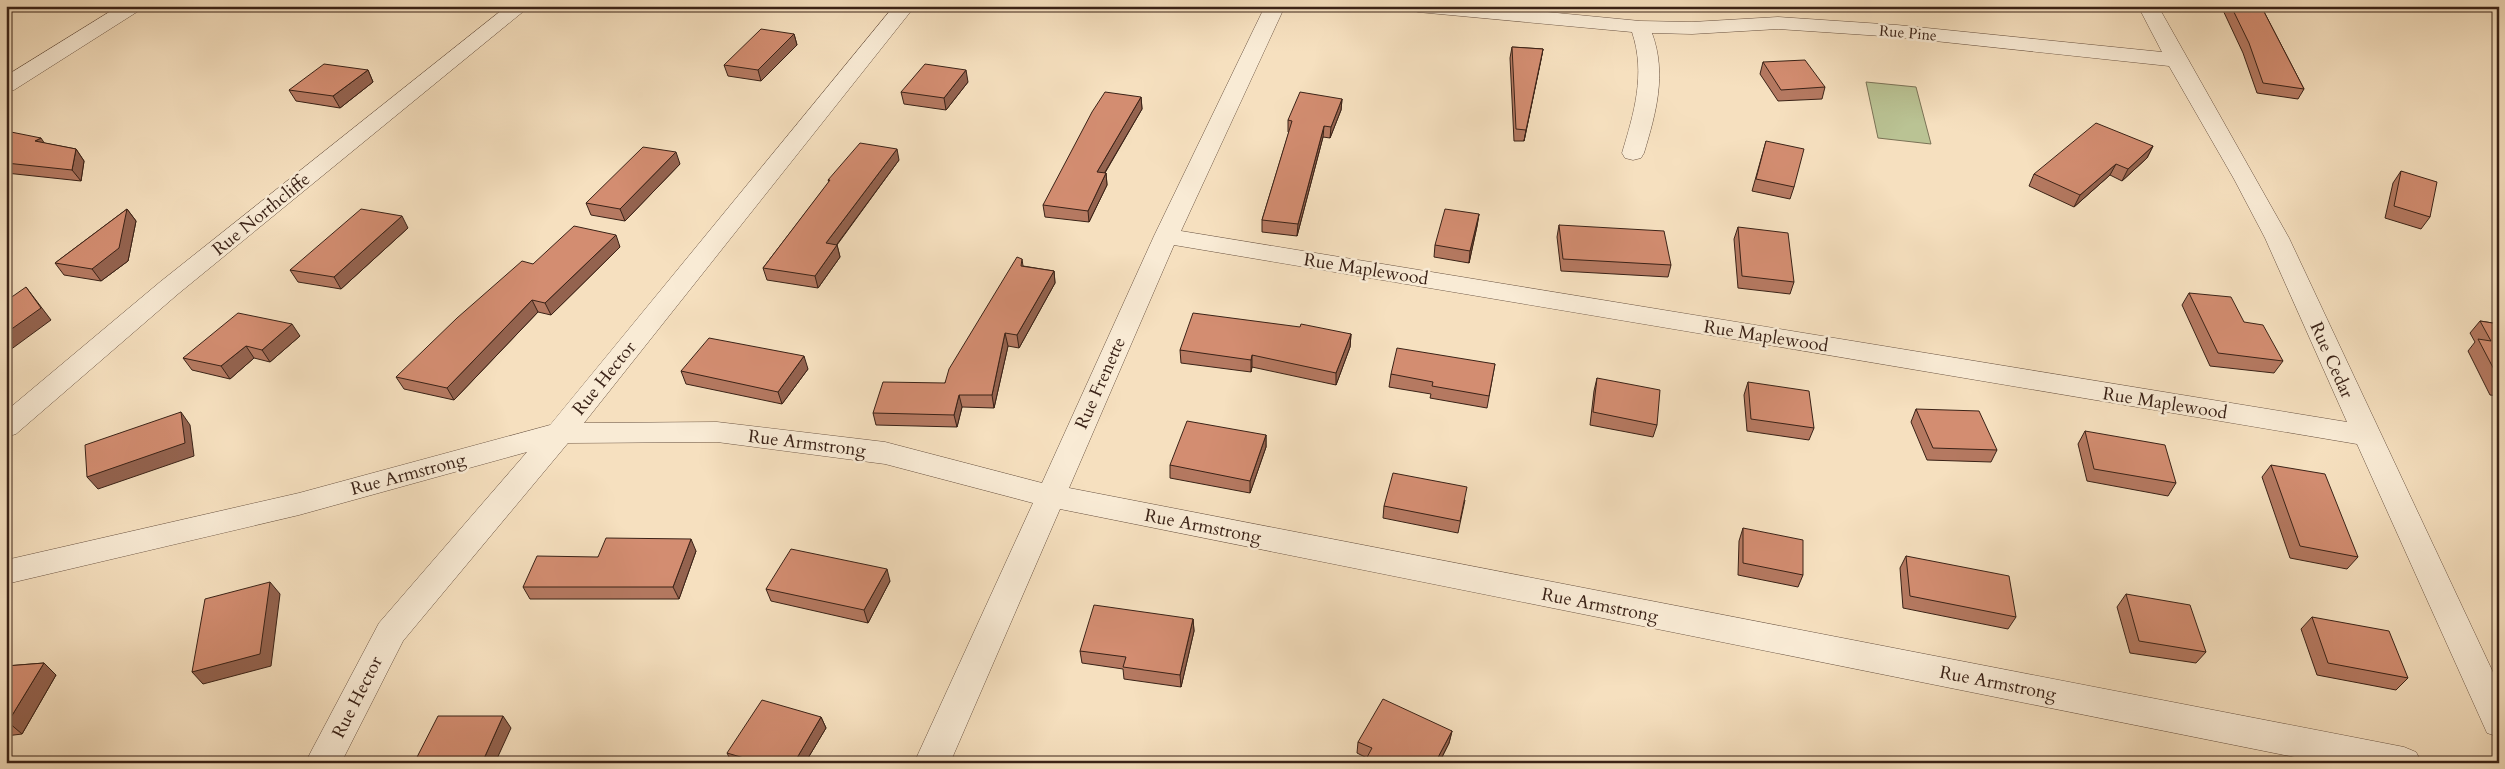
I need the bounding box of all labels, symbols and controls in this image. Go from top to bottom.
street label: Rue Pine [1878,21,1938,46]
street label: Rue Northcliffe [207,167,316,262]
street label: Rue Maplewood [1302,247,1430,292]
street label: Rue Maplewood [1702,314,1830,359]
street label: Rue Cedar [2304,318,2360,403]
street label: Rue Frenette [1069,333,1132,433]
street label: Rue Hector [567,336,642,421]
street label: Rue Maplewood [2101,381,2229,426]
street label: Rue Armstrong [747,424,868,463]
street label: Rue Armstrong [348,447,469,502]
street label: Rue Armstrong [1142,503,1264,550]
street label: Rue Armstrong [1539,582,1661,629]
street label: Rue Hector [326,652,389,742]
street label: Rue Armstrong [1937,660,2059,707]

